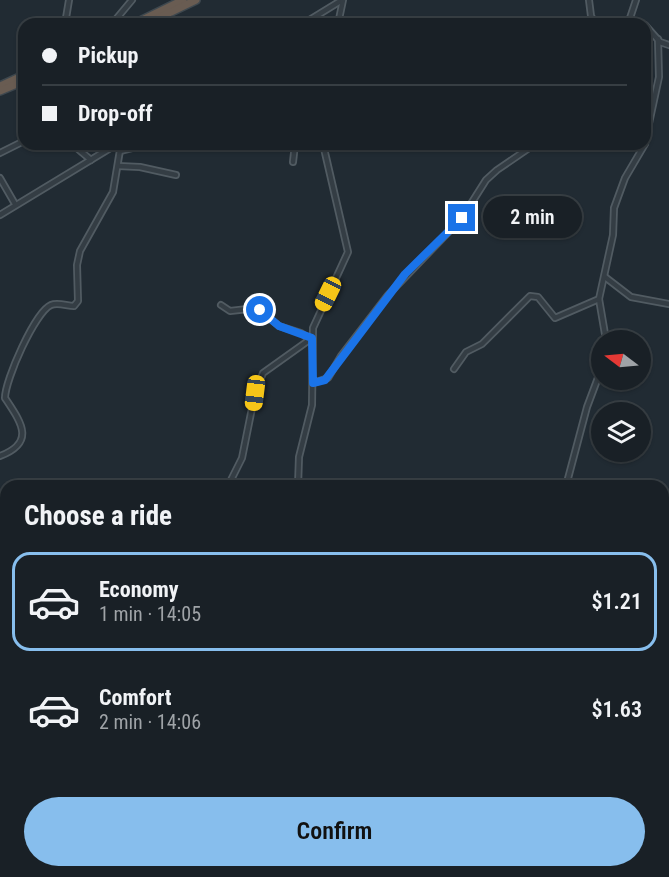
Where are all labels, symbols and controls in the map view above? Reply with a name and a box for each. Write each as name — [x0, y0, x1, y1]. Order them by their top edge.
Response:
text: Pickup — [78, 43, 138, 68]
text: Drop-off — [78, 101, 152, 126]
callout: 2 min — [483, 197, 582, 239]
route end — [448, 204, 475, 231]
text: 2 min — [510, 205, 555, 229]
car — [312, 274, 344, 314]
route start — [246, 296, 273, 323]
north arrow — [591, 330, 651, 390]
map controls — [591, 330, 651, 462]
car — [244, 374, 266, 412]
button: layers — [591, 402, 651, 462]
text: Choose a ride — [24, 500, 172, 532]
icon: car — [27, 575, 81, 629]
text: Economy — [99, 577, 179, 602]
text: $1.21 — [591, 589, 642, 614]
text: 1 min · 14:05 — [99, 602, 201, 626]
icon: car — [27, 683, 81, 737]
text: Comfort — [99, 685, 172, 710]
text: $1.63 — [591, 697, 642, 722]
text: 2 min · 14:06 — [99, 710, 201, 734]
button: Confirm — [24, 797, 645, 866]

